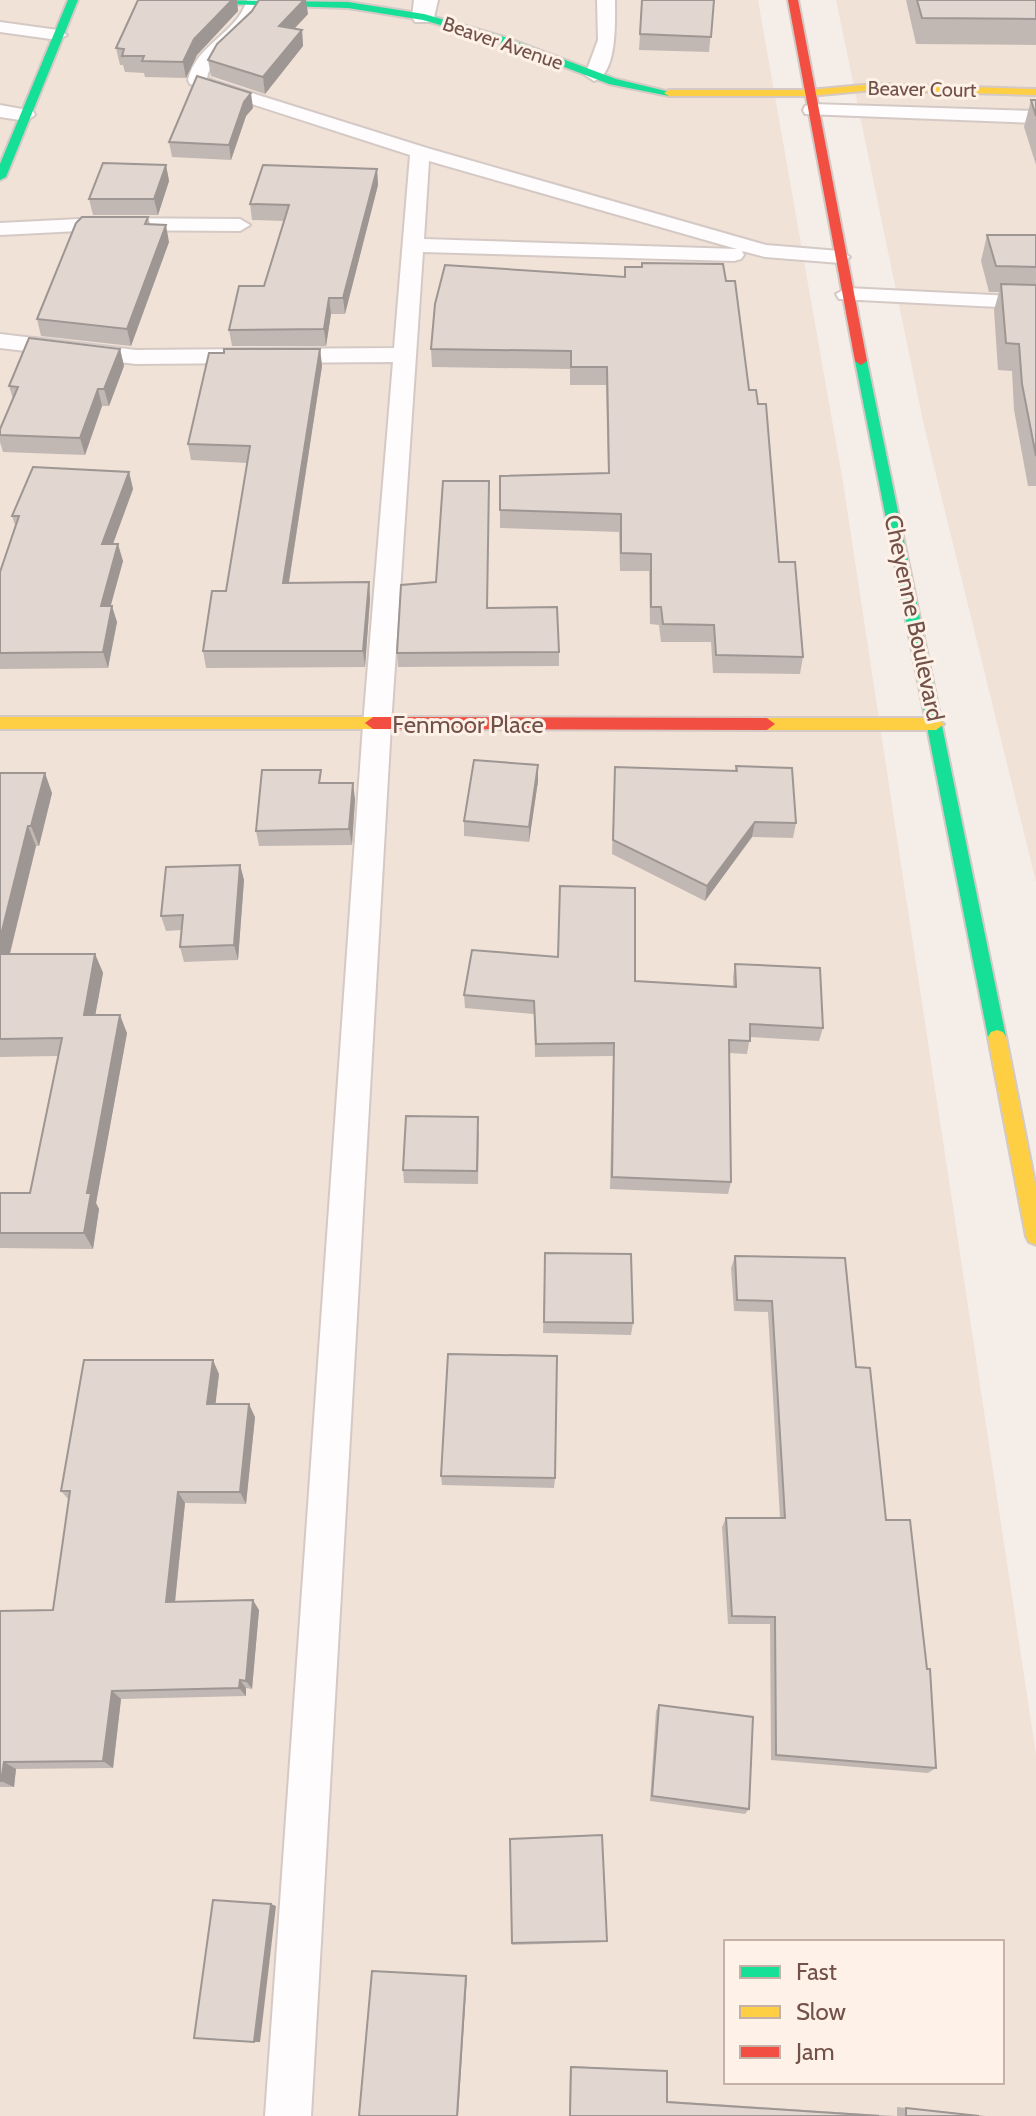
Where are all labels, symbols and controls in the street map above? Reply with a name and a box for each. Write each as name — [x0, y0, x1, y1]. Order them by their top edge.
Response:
street label: Beaver Avenue — [440, 11, 566, 75]
street label: Beaver Court — [867, 76, 977, 102]
street label: Cheyenne Boulevard — [878, 512, 951, 724]
street label: Fenmoor Place — [392, 710, 544, 739]
legend — [724, 1940, 1004, 2084]
text: Fast — [796, 1957, 837, 1986]
text: Slow — [796, 1997, 846, 2026]
text: Jam — [795, 2037, 834, 2066]

